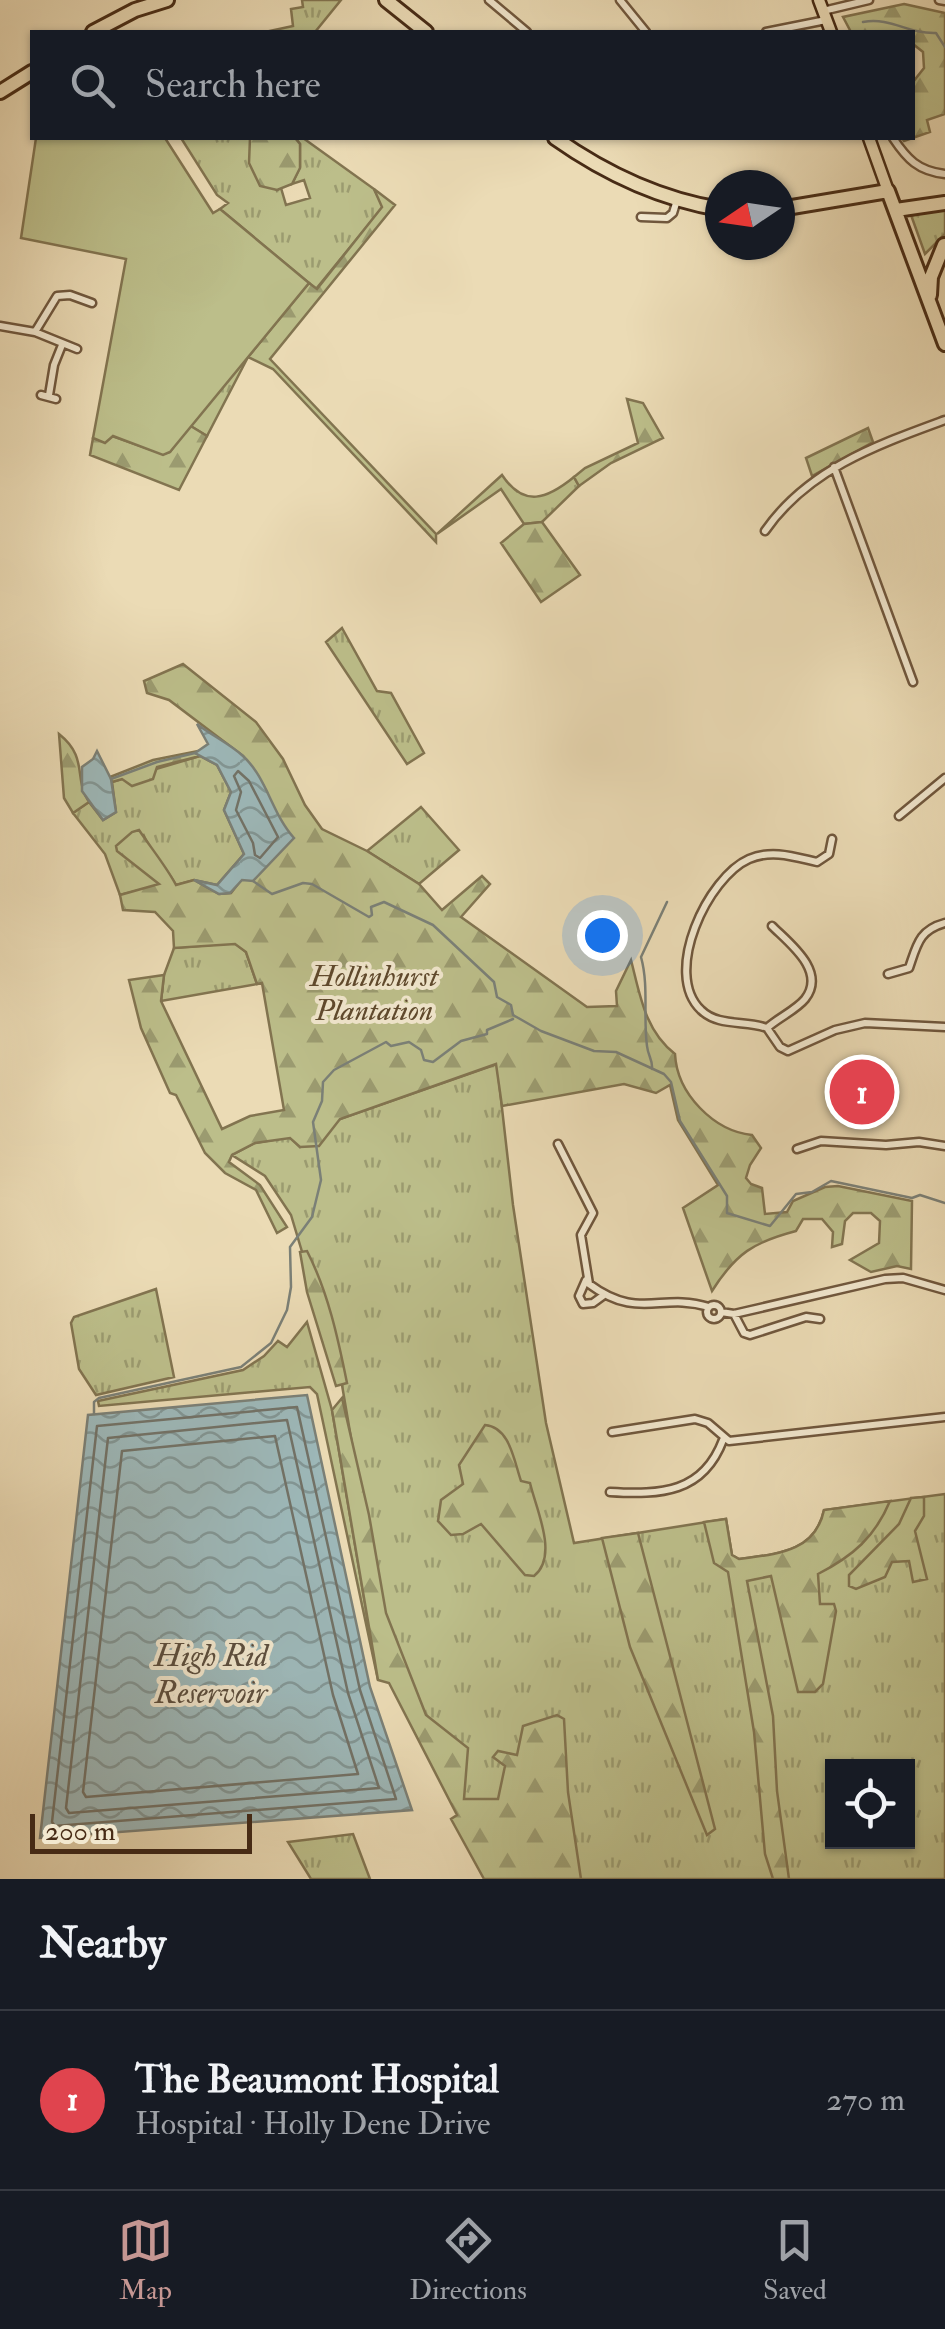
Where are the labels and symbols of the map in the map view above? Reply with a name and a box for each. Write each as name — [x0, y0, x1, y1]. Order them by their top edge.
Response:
north arrow — [705, 170, 795, 260]
your location — [577, 910, 628, 961]
park label: Hollinhurst Plantation — [308, 958, 439, 1029]
pin: 1 — [830, 1054, 894, 1130]
water label: High Rid Reservoir — [152, 1636, 270, 1713]
scale bar — [30, 1809, 252, 1854]

